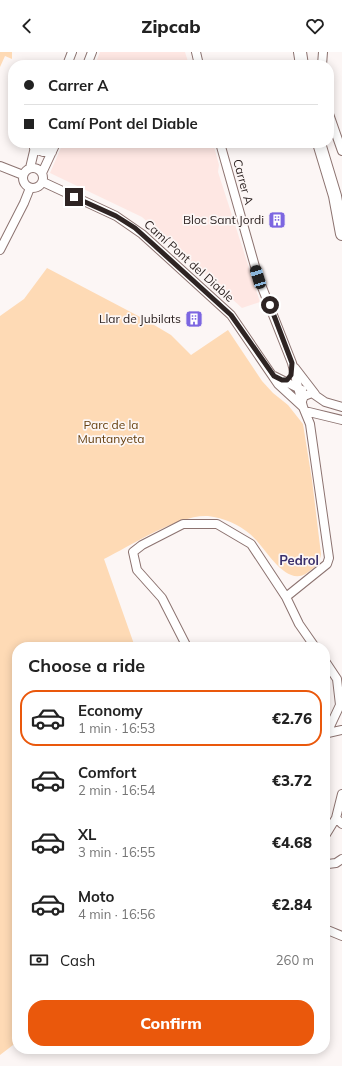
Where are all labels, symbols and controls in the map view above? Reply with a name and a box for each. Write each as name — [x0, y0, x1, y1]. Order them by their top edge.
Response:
icon: back — [16, 15, 38, 37]
text: Zipcab — [141, 15, 201, 38]
icon: heart — [304, 15, 326, 37]
text: Carrer A — [48, 76, 108, 95]
text: Camí Pont del Diable — [48, 114, 198, 133]
street label: Carrer A — [230, 157, 257, 207]
route end — [65, 188, 83, 206]
building icon: Bloc Sant Jordi — [267, 210, 287, 230]
place label: Bloc Sant Jordi — [183, 212, 264, 227]
street label: Camí Pont del Diable — [141, 216, 237, 305]
car — [249, 264, 267, 290]
route start — [261, 296, 279, 314]
building icon: Llar de Jubilats — [184, 309, 204, 329]
place label: Llar de Jubilats — [99, 311, 181, 326]
park label: Parc de la Muntanyeta — [78, 417, 144, 446]
district label: Pedrol — [279, 552, 319, 568]
text: Choose a ride — [28, 654, 145, 677]
icon: car — [30, 700, 66, 736]
text: Economy — [78, 701, 143, 720]
text: €2.76 — [272, 709, 312, 728]
text: 1 min · 16:53 — [78, 720, 155, 736]
icon: car — [30, 762, 66, 798]
text: Comfort — [78, 763, 136, 782]
text: €3.72 — [272, 771, 312, 790]
text: 2 min · 16:54 — [78, 782, 155, 798]
icon: car — [30, 824, 66, 860]
text: XL — [78, 825, 96, 844]
text: €4.68 — [272, 833, 312, 852]
text: 3 min · 16:55 — [78, 844, 155, 860]
icon: car — [30, 886, 66, 922]
text: Moto — [78, 887, 114, 906]
text: €2.84 — [272, 895, 312, 914]
text: 4 min · 16:56 — [78, 906, 155, 922]
icon: cash — [28, 949, 50, 971]
text: Cash — [60, 951, 95, 970]
text: 260 m — [276, 952, 314, 968]
button: Confirm — [28, 1000, 314, 1046]

